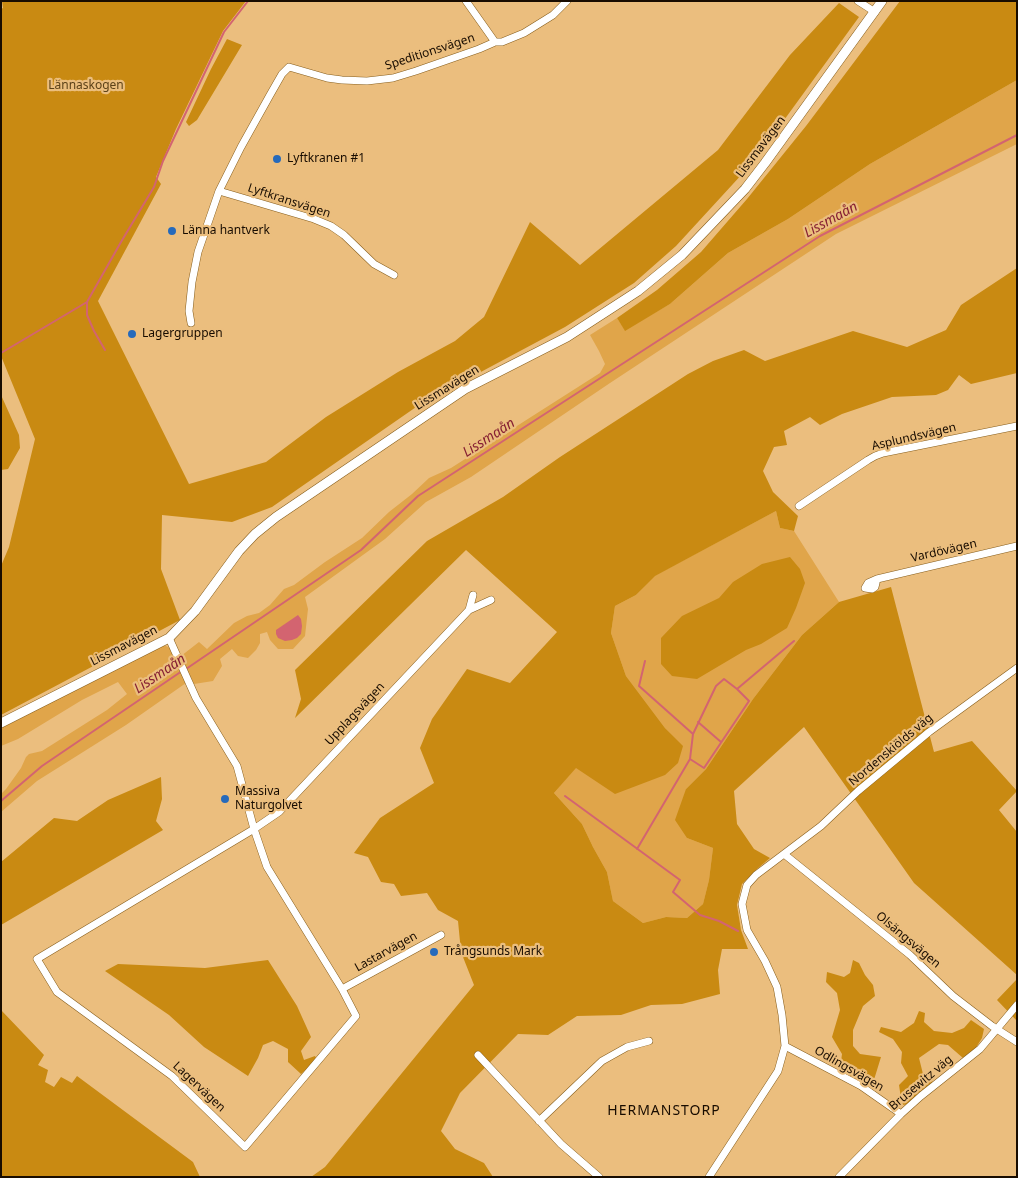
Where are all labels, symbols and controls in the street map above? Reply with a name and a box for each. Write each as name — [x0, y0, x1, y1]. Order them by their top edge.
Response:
street label: Speditionsvägen — [383, 31, 477, 73]
park label: Lännaskogen — [48, 79, 124, 93]
street label: Lissmavägen — [733, 113, 789, 181]
place label: Lyftkranen #1 — [287, 152, 365, 166]
marker: Lyftkranen #1 — [271, 153, 283, 165]
street label: Lyftkransvägen — [246, 181, 332, 221]
water label: Lissmaån — [801, 198, 861, 242]
place label: Länna hantverk — [182, 224, 270, 238]
marker: Länna hantverk — [166, 225, 178, 237]
place label: Lagergruppen — [142, 327, 223, 341]
marker: Lagergruppen — [126, 328, 138, 340]
street label: Lissmavägen — [412, 362, 482, 414]
water label: Lissmaån — [460, 415, 518, 461]
street label: Asplundsvägen — [870, 420, 958, 454]
street label: Vardövägen — [910, 536, 978, 566]
street label: Lissmavägen — [88, 623, 160, 669]
water label: Lissmaån — [131, 651, 189, 697]
street label: Upplagsvägen — [322, 680, 388, 748]
street label: Nordenskiölds väg — [846, 711, 936, 789]
place label: Massiva Naturgolvet — [235, 785, 302, 813]
marker: Massiva Naturgolvet — [219, 793, 231, 805]
street label: Olsängsvägen — [873, 909, 943, 971]
street label: Lastarvägen — [352, 929, 420, 975]
place label: Trångsunds Mark — [444, 945, 542, 959]
marker: Trångsunds Mark — [428, 946, 440, 958]
street label: Odlingsvägen — [812, 1043, 886, 1095]
street label: Brusewitz väg — [886, 1052, 956, 1114]
street label: Lagervägen — [170, 1059, 228, 1115]
district label: HERMANSTORP — [606, 1103, 722, 1119]

